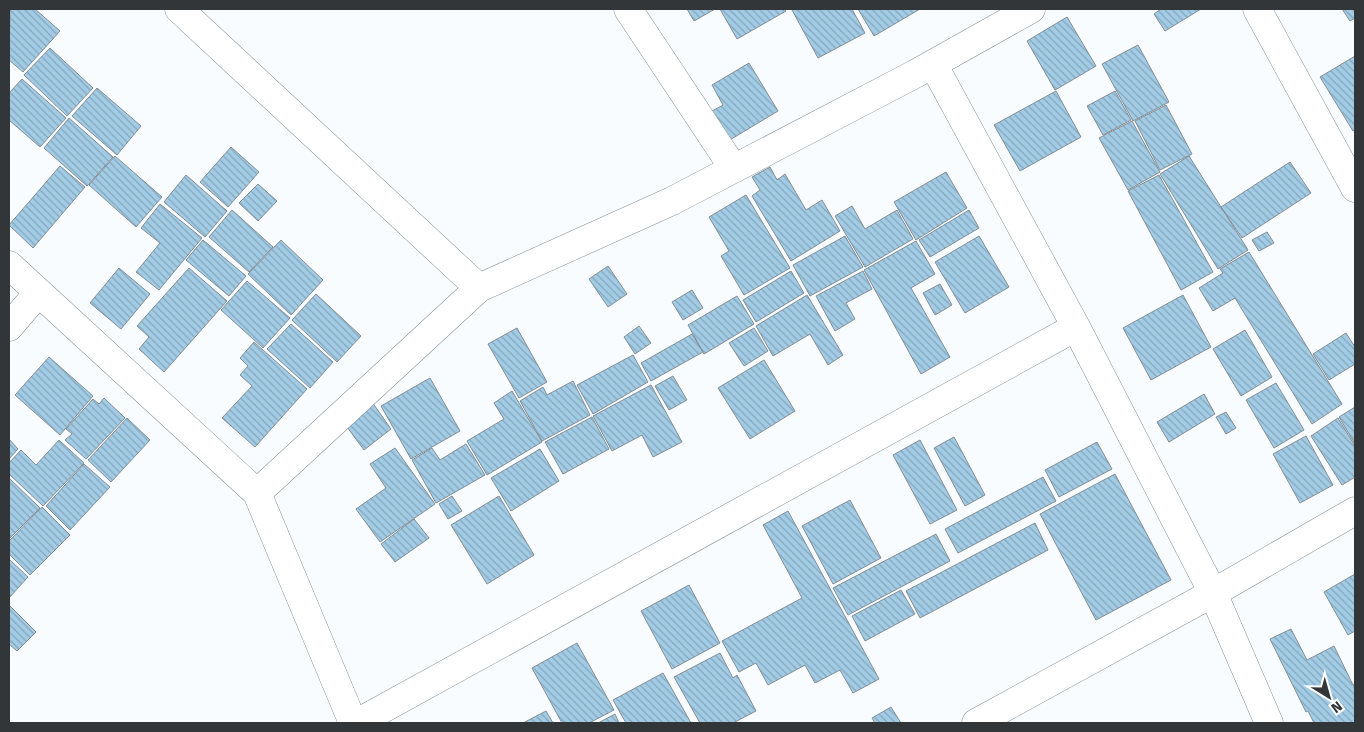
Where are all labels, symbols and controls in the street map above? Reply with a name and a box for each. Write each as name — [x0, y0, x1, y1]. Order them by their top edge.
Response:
north arrow — [1304, 672, 1354, 722]
text: N — [1328, 697, 1345, 717]

